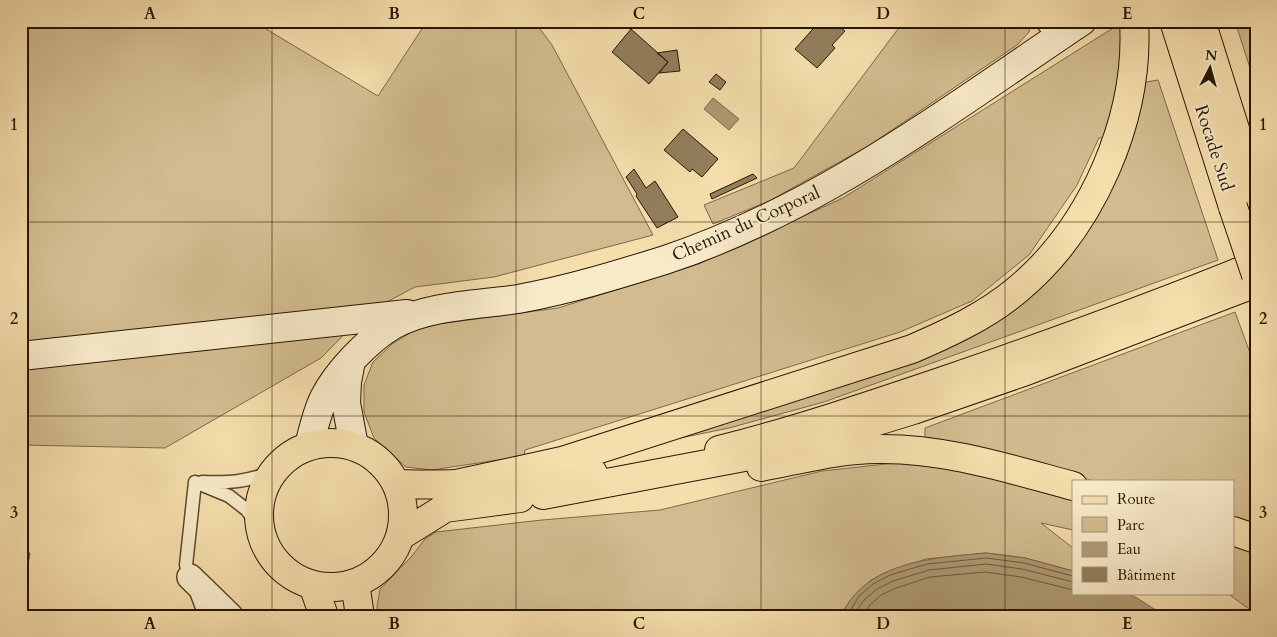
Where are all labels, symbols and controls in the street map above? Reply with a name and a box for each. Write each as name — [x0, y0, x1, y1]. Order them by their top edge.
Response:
text: A — [144, 3, 156, 25]
text: B — [388, 3, 400, 25]
text: C — [633, 3, 645, 25]
text: D — [876, 3, 890, 25]
text: E — [1122, 3, 1132, 25]
north arrow — [1184, 42, 1234, 92]
text: N — [1204, 45, 1218, 66]
street label: Rocade Sud — [1188, 102, 1240, 195]
text: 1 — [10, 114, 18, 136]
text: 1 — [1259, 114, 1267, 136]
street label: Chemin du Corporal — [668, 180, 824, 268]
text: 2 — [10, 308, 18, 330]
text: 2 — [1259, 308, 1267, 330]
legend — [1072, 480, 1234, 594]
text: Route — [1117, 489, 1155, 509]
text: 3 — [10, 502, 18, 524]
text: 3 — [1259, 502, 1267, 524]
text: Parc — [1117, 515, 1145, 535]
text: Eau — [1117, 539, 1141, 559]
text: Bâtiment — [1117, 565, 1176, 585]
text: A — [144, 613, 156, 635]
text: B — [388, 613, 400, 635]
text: C — [633, 613, 645, 635]
text: D — [876, 613, 890, 635]
text: E — [1122, 613, 1132, 635]

